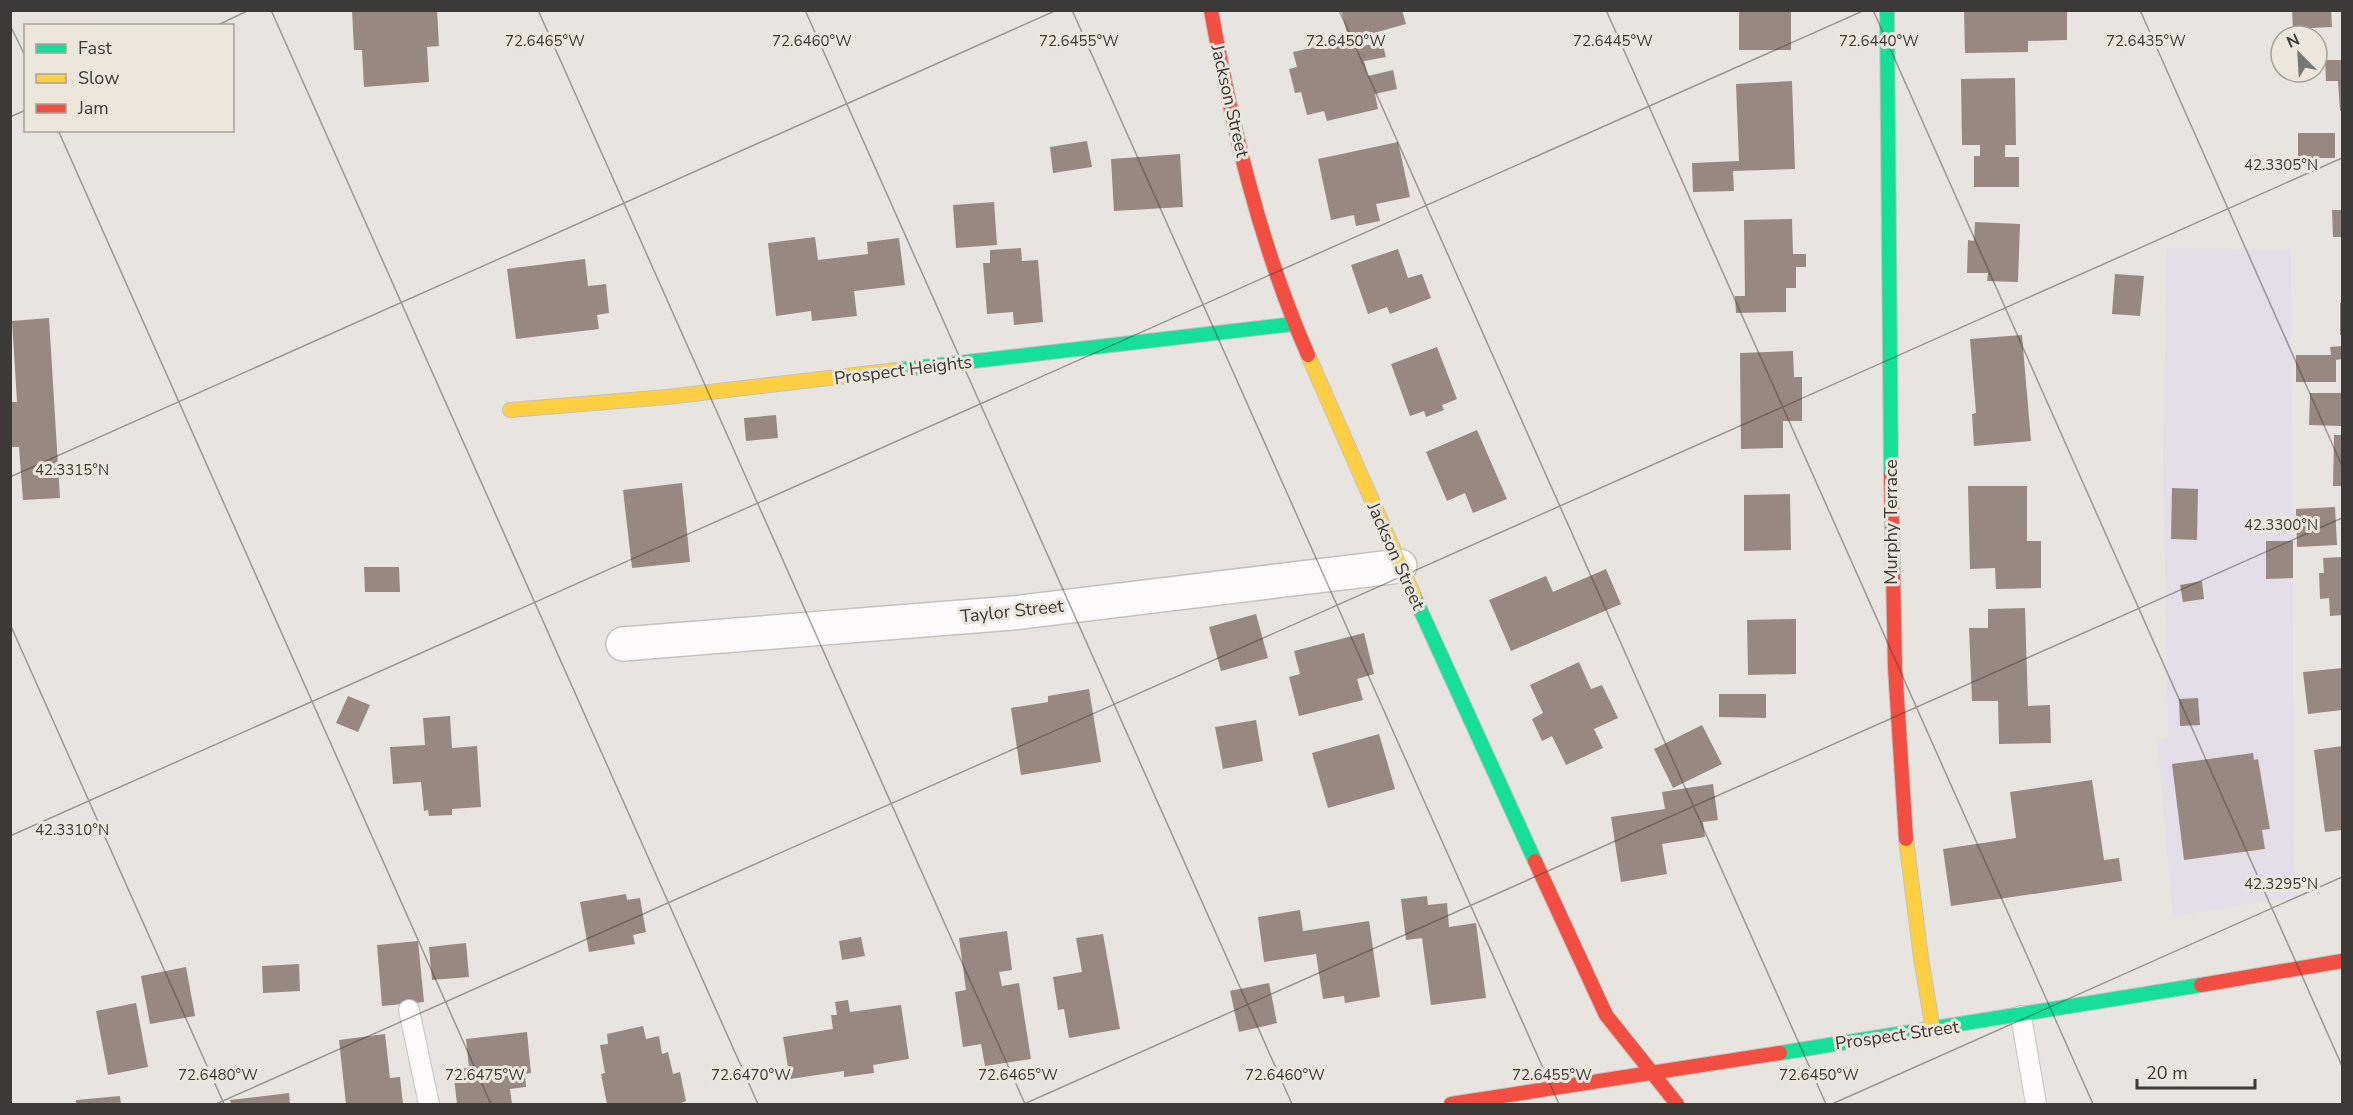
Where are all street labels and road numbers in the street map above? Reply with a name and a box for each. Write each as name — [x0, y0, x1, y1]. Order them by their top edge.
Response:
street label: Jackson Street — [1205, 41, 1255, 160]
street label: Prospect Heights — [833, 350, 973, 390]
street label: Murphy Terrace — [1879, 459, 1903, 585]
street label: Jackson Street — [1361, 498, 1431, 614]
street label: Taylor Street — [959, 594, 1065, 628]
street label: Prospect Street — [1834, 1014, 1961, 1056]

